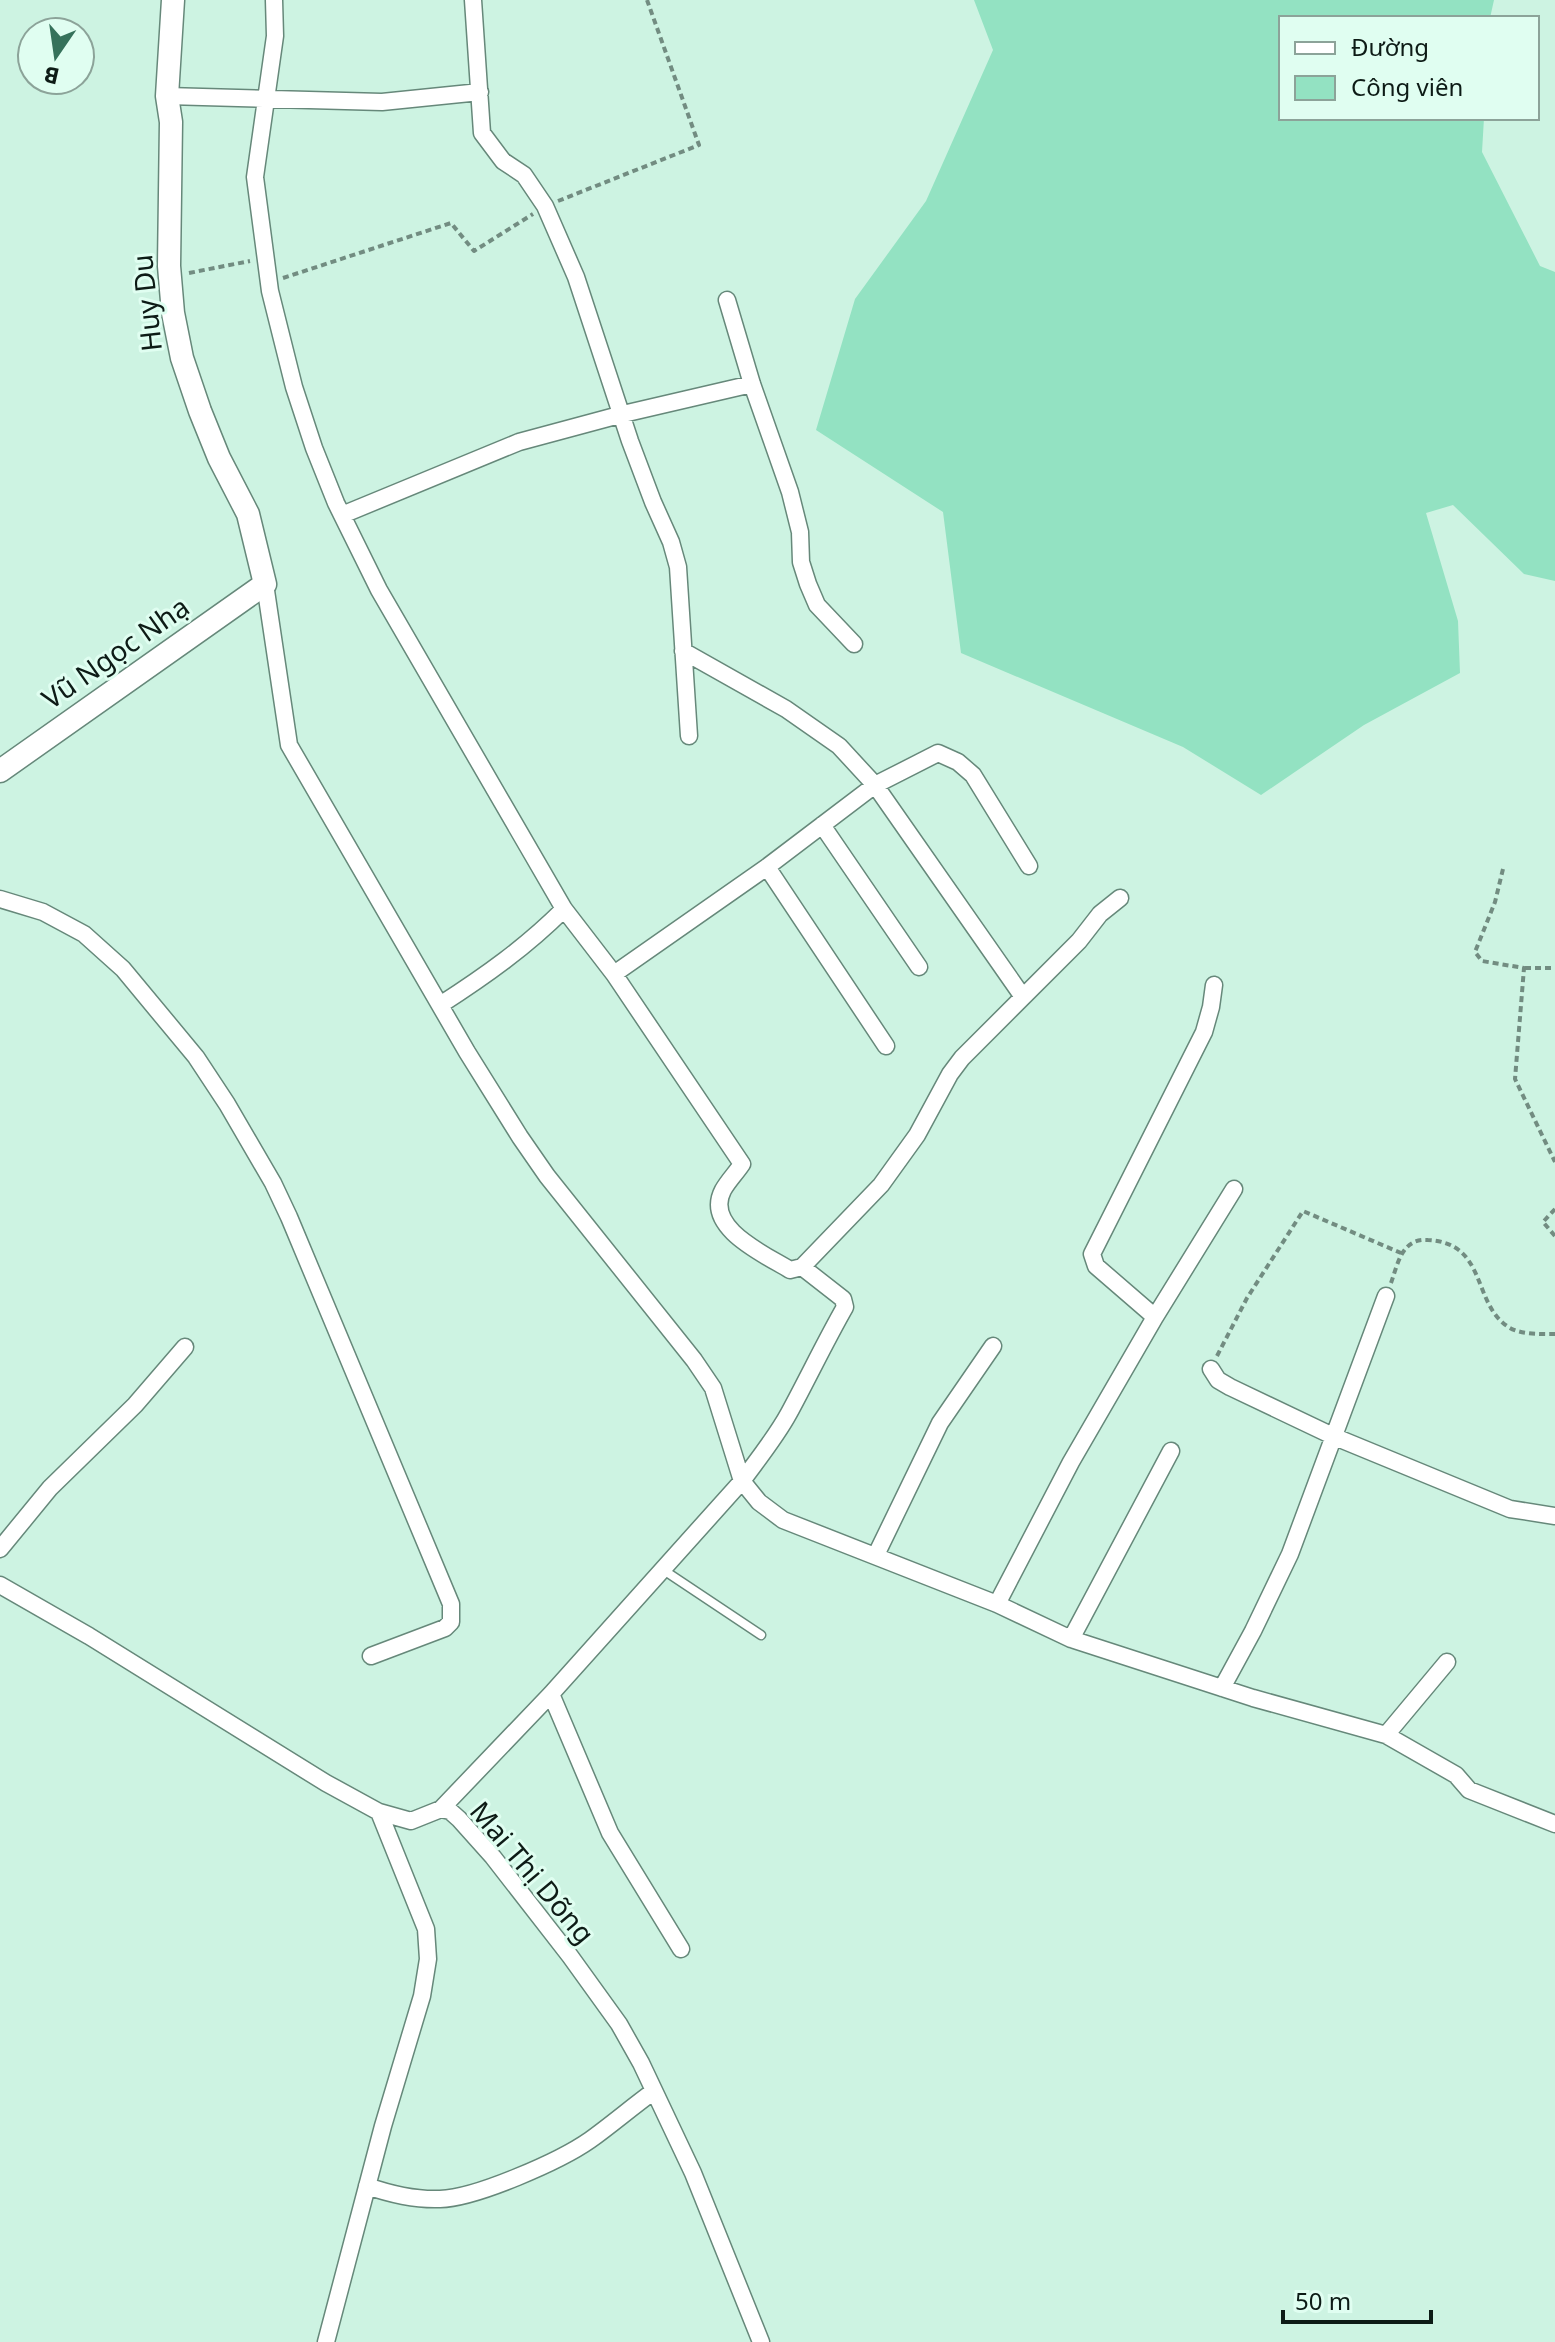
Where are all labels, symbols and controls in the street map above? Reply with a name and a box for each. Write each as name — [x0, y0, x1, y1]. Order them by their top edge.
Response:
north arrow — [16, 16, 96, 96]
legend — [1279, 16, 1539, 120]
text: Đường — [1351, 30, 1429, 63]
text: B — [41, 60, 62, 93]
text: Công viên — [1351, 70, 1463, 103]
street label: Huy Du — [122, 253, 170, 353]
street label: Vũ Ngọc Nhạ — [34, 587, 196, 717]
street label: Mai Thị Dõng — [462, 1793, 604, 1951]
scale bar — [1283, 2274, 1431, 2324]
text: 50 m — [1295, 2284, 1351, 2317]

